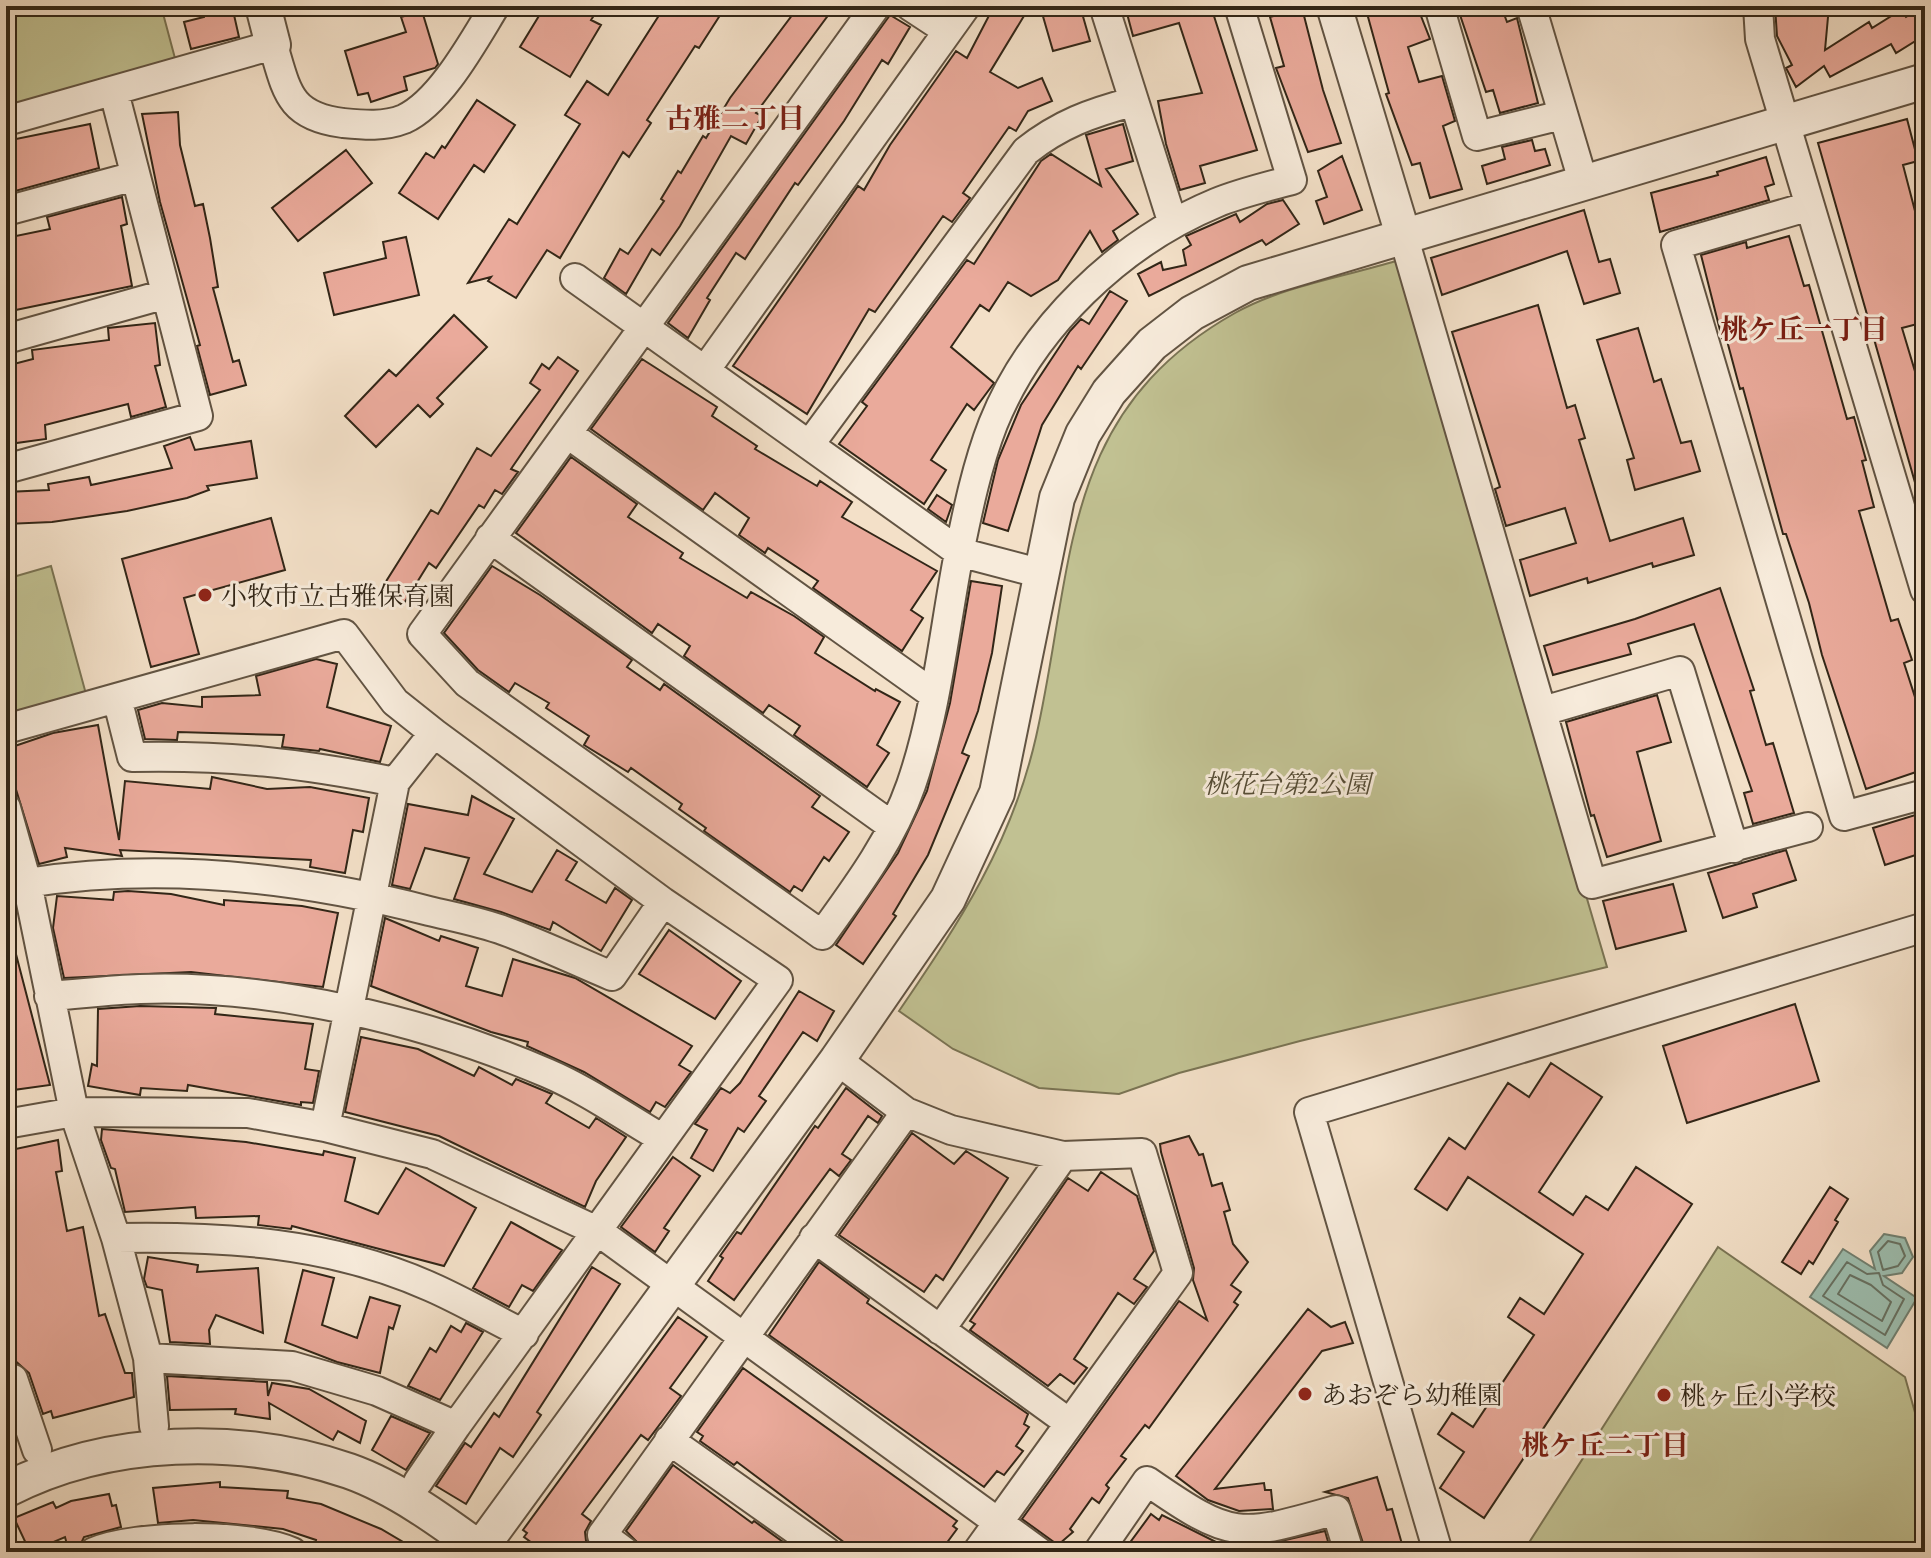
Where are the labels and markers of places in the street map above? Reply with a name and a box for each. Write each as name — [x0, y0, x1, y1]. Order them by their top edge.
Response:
place label: 小牧市立古雅保育園 — [221, 576, 455, 615]
marker: 小牧市立古雅保育園 — [196, 586, 214, 604]
place label: あおぞら幼稚園 — [1321, 1375, 1503, 1414]
place label: 桃ヶ丘小学校 — [1680, 1376, 1836, 1415]
marker: あおぞら幼稚園 — [1296, 1385, 1314, 1403]
marker: 桃ヶ丘小学校 — [1655, 1386, 1673, 1404]

